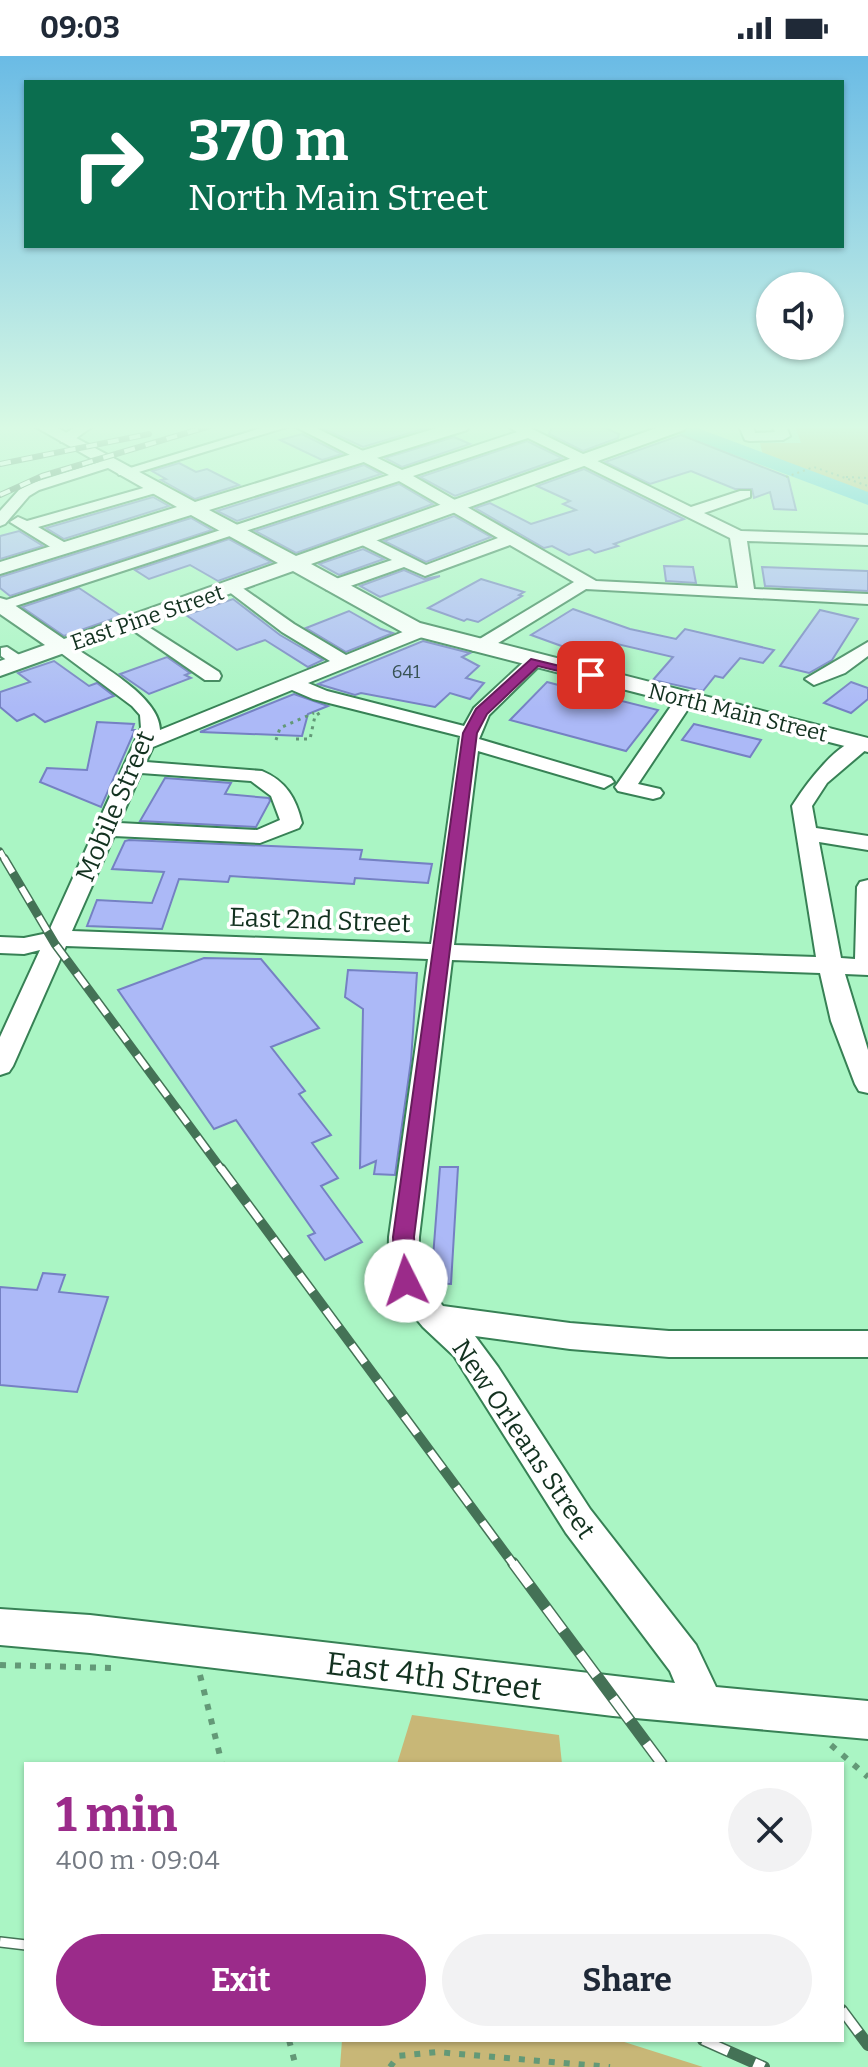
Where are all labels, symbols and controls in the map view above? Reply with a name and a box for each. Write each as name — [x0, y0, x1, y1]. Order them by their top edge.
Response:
text: 09:03 — [40, 10, 120, 46]
text: 370 m — [188, 108, 349, 175]
icon: right — [56, 112, 160, 216]
text: North Main Street — [188, 176, 488, 220]
map controls — [756, 272, 844, 360]
button: sound — [756, 272, 844, 360]
street label: East Pine Street — [67, 579, 227, 656]
pin — [557, 641, 625, 709]
icon: arrive — [569, 653, 613, 697]
house number: 641 — [392, 661, 421, 683]
street label: North Main Street — [646, 677, 830, 748]
street label: Mobile Street — [70, 726, 161, 886]
street label: East 2nd Street — [229, 902, 412, 939]
position arrow — [364, 1239, 448, 1323]
street label: New Orleans Street — [446, 1334, 602, 1545]
street label: East 4th Street — [324, 1644, 544, 1708]
text: 1 min — [56, 1786, 177, 1844]
button: close — [728, 1788, 812, 1872]
text: 400 m · 09:04 — [56, 1845, 220, 1876]
button: Exit — [56, 1934, 426, 2026]
button: Share — [442, 1934, 812, 2026]

